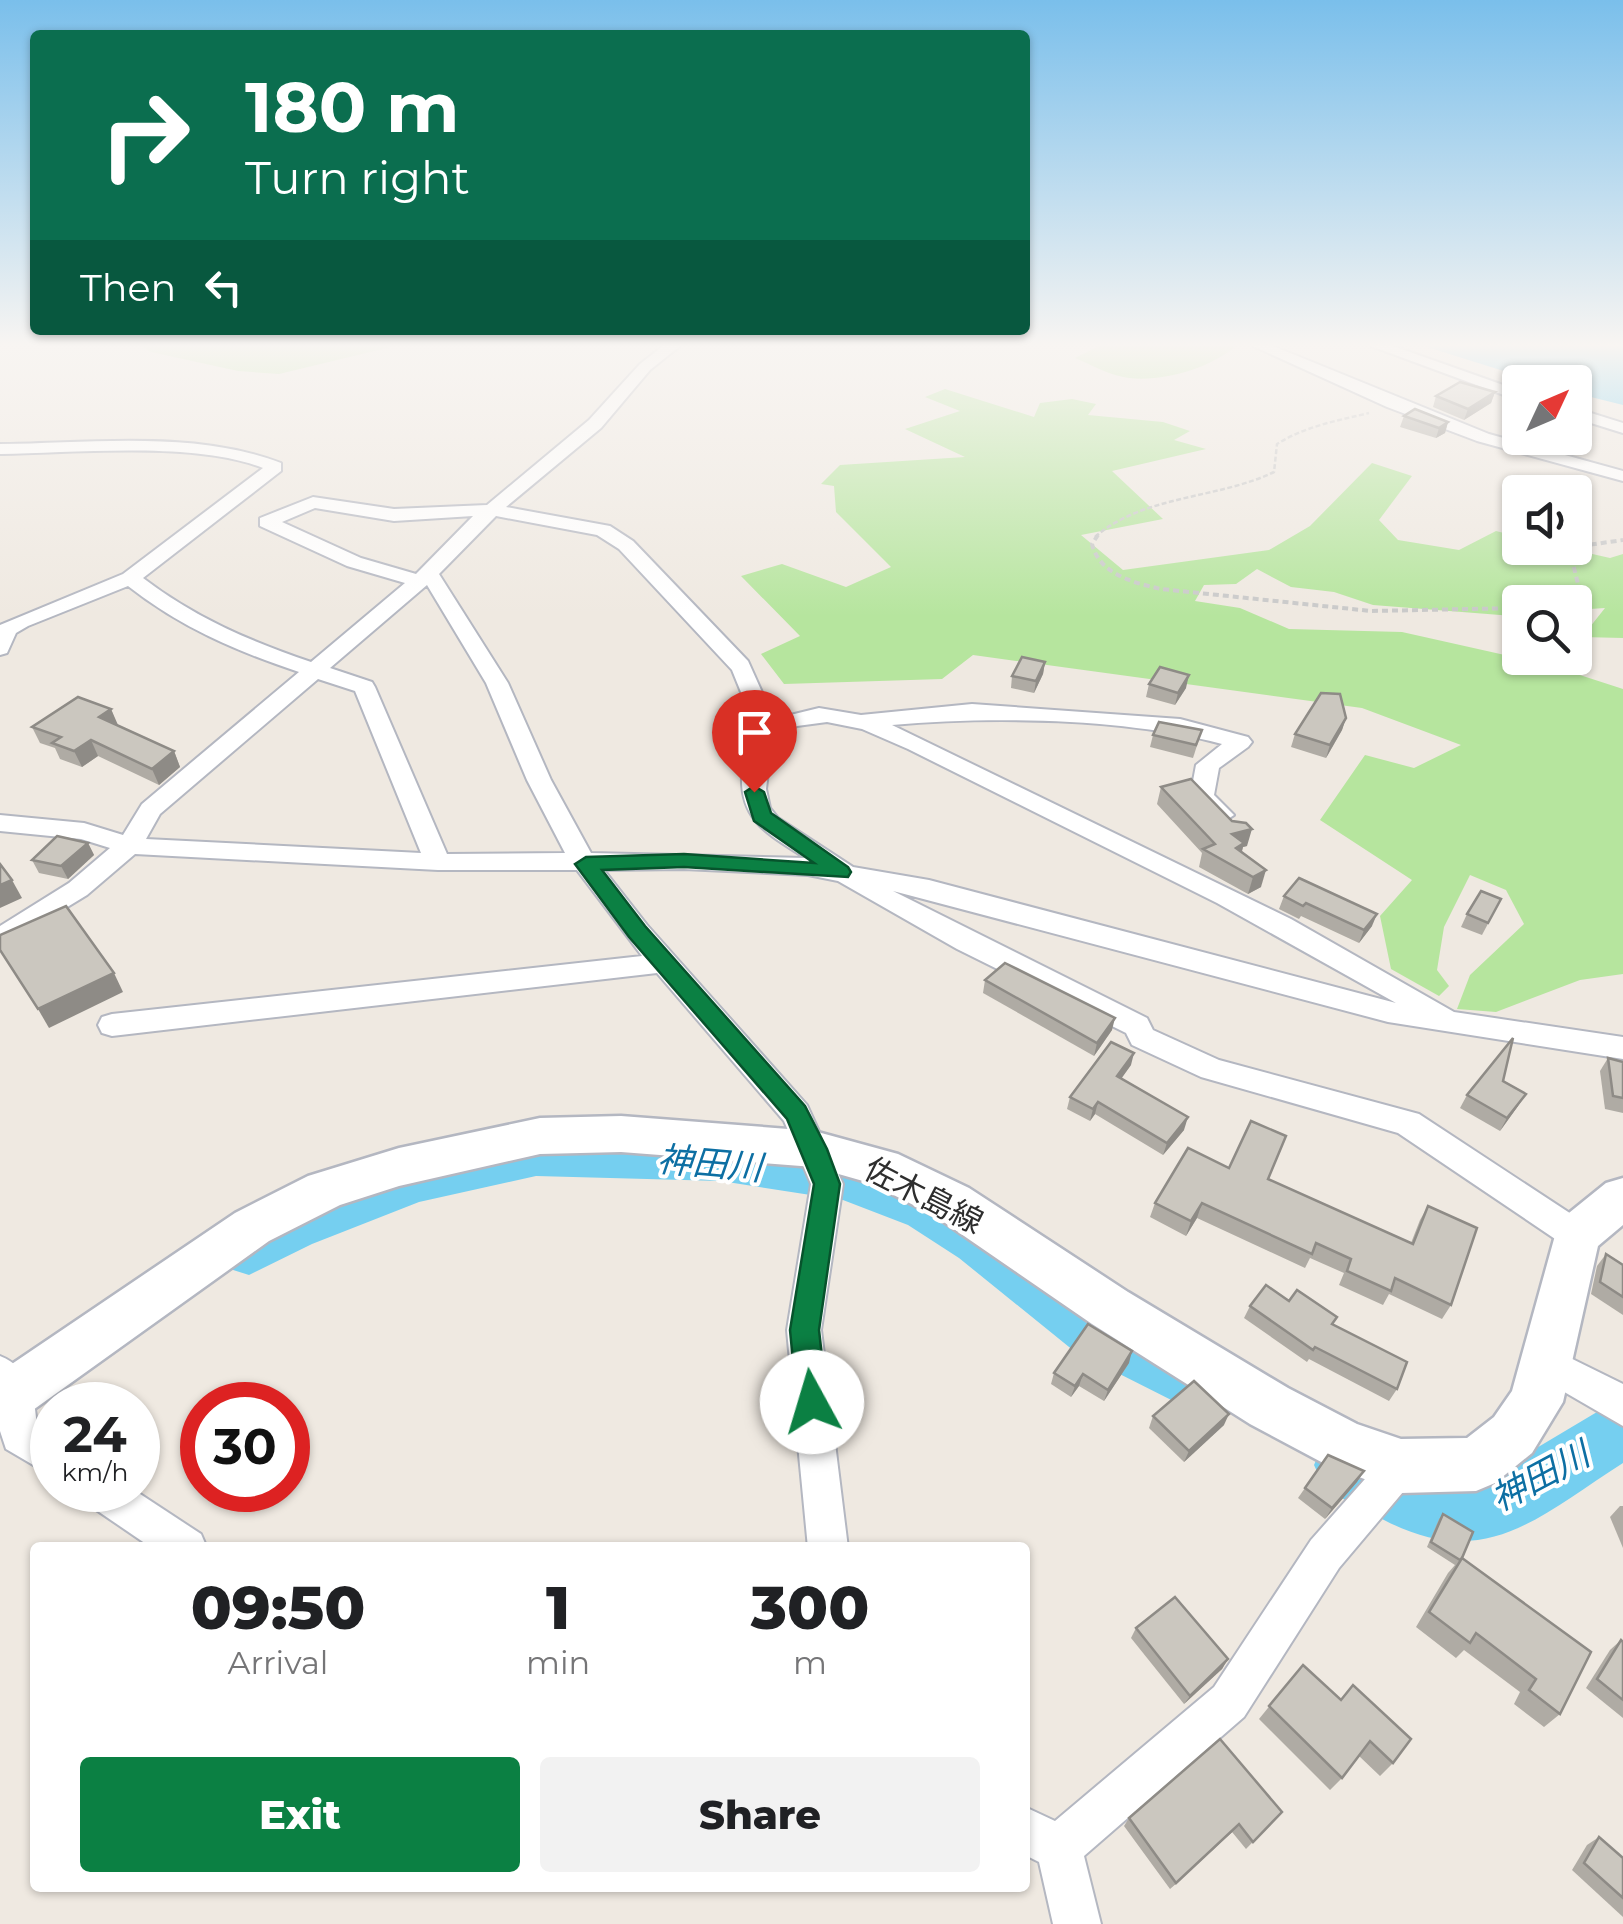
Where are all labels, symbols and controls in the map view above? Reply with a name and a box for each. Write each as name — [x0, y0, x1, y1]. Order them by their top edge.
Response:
text: 180 m — [245, 64, 459, 150]
icon: right — [80, 70, 210, 200]
text: Turn right — [245, 150, 470, 205]
icon: left — [196, 260, 251, 315]
text: Then — [80, 264, 176, 311]
north arrow — [1502, 365, 1592, 455]
map controls — [1502, 365, 1592, 675]
button: sound — [1502, 475, 1592, 565]
button: search — [1502, 585, 1592, 675]
pin — [712, 690, 797, 793]
icon: arrive — [727, 705, 782, 760]
water label: 神田川 — [656, 1137, 768, 1189]
street label: 佐木島線 — [858, 1149, 990, 1241]
position arrow — [760, 1350, 864, 1454]
speed limit sign: 30 — [180, 1382, 310, 1512]
text: 24 — [63, 1404, 127, 1465]
water label: 神田川 — [1484, 1430, 1600, 1520]
text: km/h — [62, 1457, 128, 1487]
text: 09:50 — [191, 1571, 365, 1644]
text: 1 — [546, 1571, 570, 1644]
text: 300 — [751, 1571, 869, 1644]
text: Arrival — [228, 1643, 328, 1682]
text: min — [526, 1643, 590, 1682]
text: m — [793, 1643, 827, 1682]
button: Exit — [80, 1757, 520, 1872]
button: Share — [540, 1757, 980, 1872]

